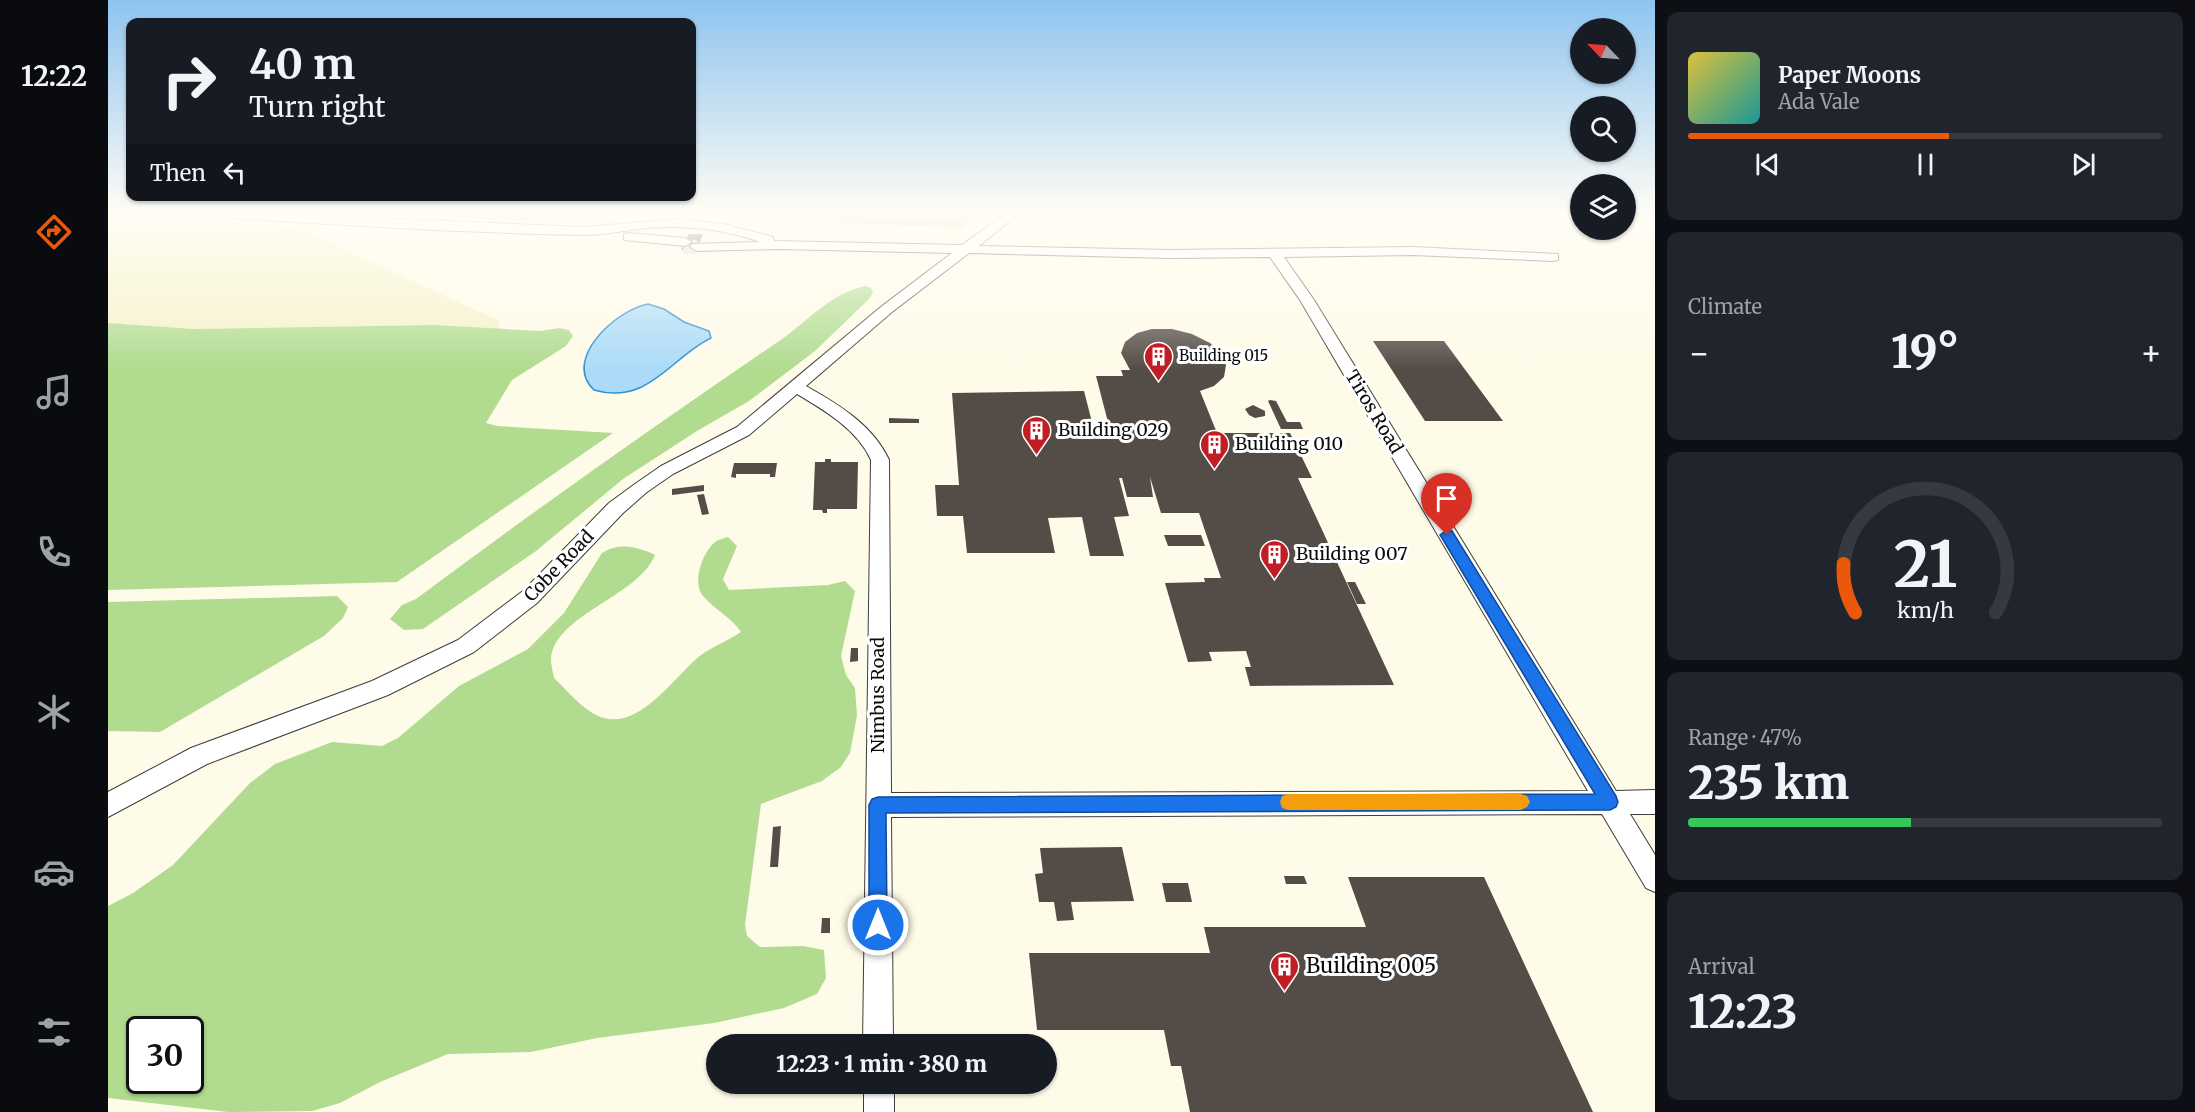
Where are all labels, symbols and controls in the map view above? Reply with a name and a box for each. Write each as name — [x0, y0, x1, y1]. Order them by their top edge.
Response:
north arrow — [1570, 18, 1636, 84]
map controls — [1570, 18, 1636, 240]
text: 40 m — [249, 38, 355, 90]
icon: right — [150, 42, 228, 120]
text: 12:22 — [21, 59, 87, 93]
text: Paper Moons — [1778, 61, 1921, 89]
text: Ada Vale — [1778, 89, 1859, 114]
text: Turn right — [249, 90, 386, 124]
button: search — [1570, 96, 1636, 162]
icon: previous — [1751, 148, 1784, 181]
icon: pause — [1909, 148, 1942, 181]
icon: next — [2067, 148, 2100, 181]
icon: left — [218, 156, 251, 189]
text: Then — [150, 159, 206, 187]
button: layers — [1570, 174, 1636, 240]
icon: directions — [33, 211, 75, 253]
text: Climate — [1688, 294, 1762, 319]
text: 19° — [1891, 324, 1959, 380]
text: − — [1688, 333, 1710, 374]
text: + — [2140, 333, 2162, 374]
building icon: Building 015 — [1142, 340, 1174, 382]
place label: Building 015 — [1179, 346, 1268, 365]
street label: Tiros Road — [1341, 366, 1408, 458]
icon: music — [33, 371, 75, 413]
building icon: Building 029 — [1021, 414, 1053, 456]
place label: Building 029 — [1058, 418, 1168, 441]
building icon: Building 010 — [1198, 428, 1230, 470]
place label: Building 010 — [1235, 432, 1343, 455]
pin — [1421, 473, 1472, 535]
icon: arrive — [1430, 482, 1463, 515]
street label: Cobe Road — [519, 525, 599, 606]
text: 21 — [1893, 526, 1957, 604]
icon: phone — [33, 531, 75, 573]
building icon: Building 007 — [1259, 538, 1291, 580]
place label: Building 007 — [1296, 542, 1407, 565]
text: km/h — [1897, 597, 1953, 624]
street label: Nimbus Road — [866, 637, 889, 753]
icon: climate — [33, 691, 75, 733]
text: Range · 47% — [1688, 725, 1802, 750]
text: 235 km — [1688, 755, 1849, 811]
icon: car — [33, 851, 75, 893]
position arrow — [846, 893, 910, 957]
building icon: Building 005 — [1269, 950, 1301, 992]
place label: Building 005 — [1306, 952, 1436, 979]
text: Arrival — [1688, 954, 1755, 979]
text: 12:23 — [1688, 984, 1798, 1040]
icon: filters — [33, 1011, 75, 1053]
speed limit sign: 30 — [126, 1016, 204, 1094]
text: 12:23 · 1 min · 380 m — [776, 1050, 987, 1078]

